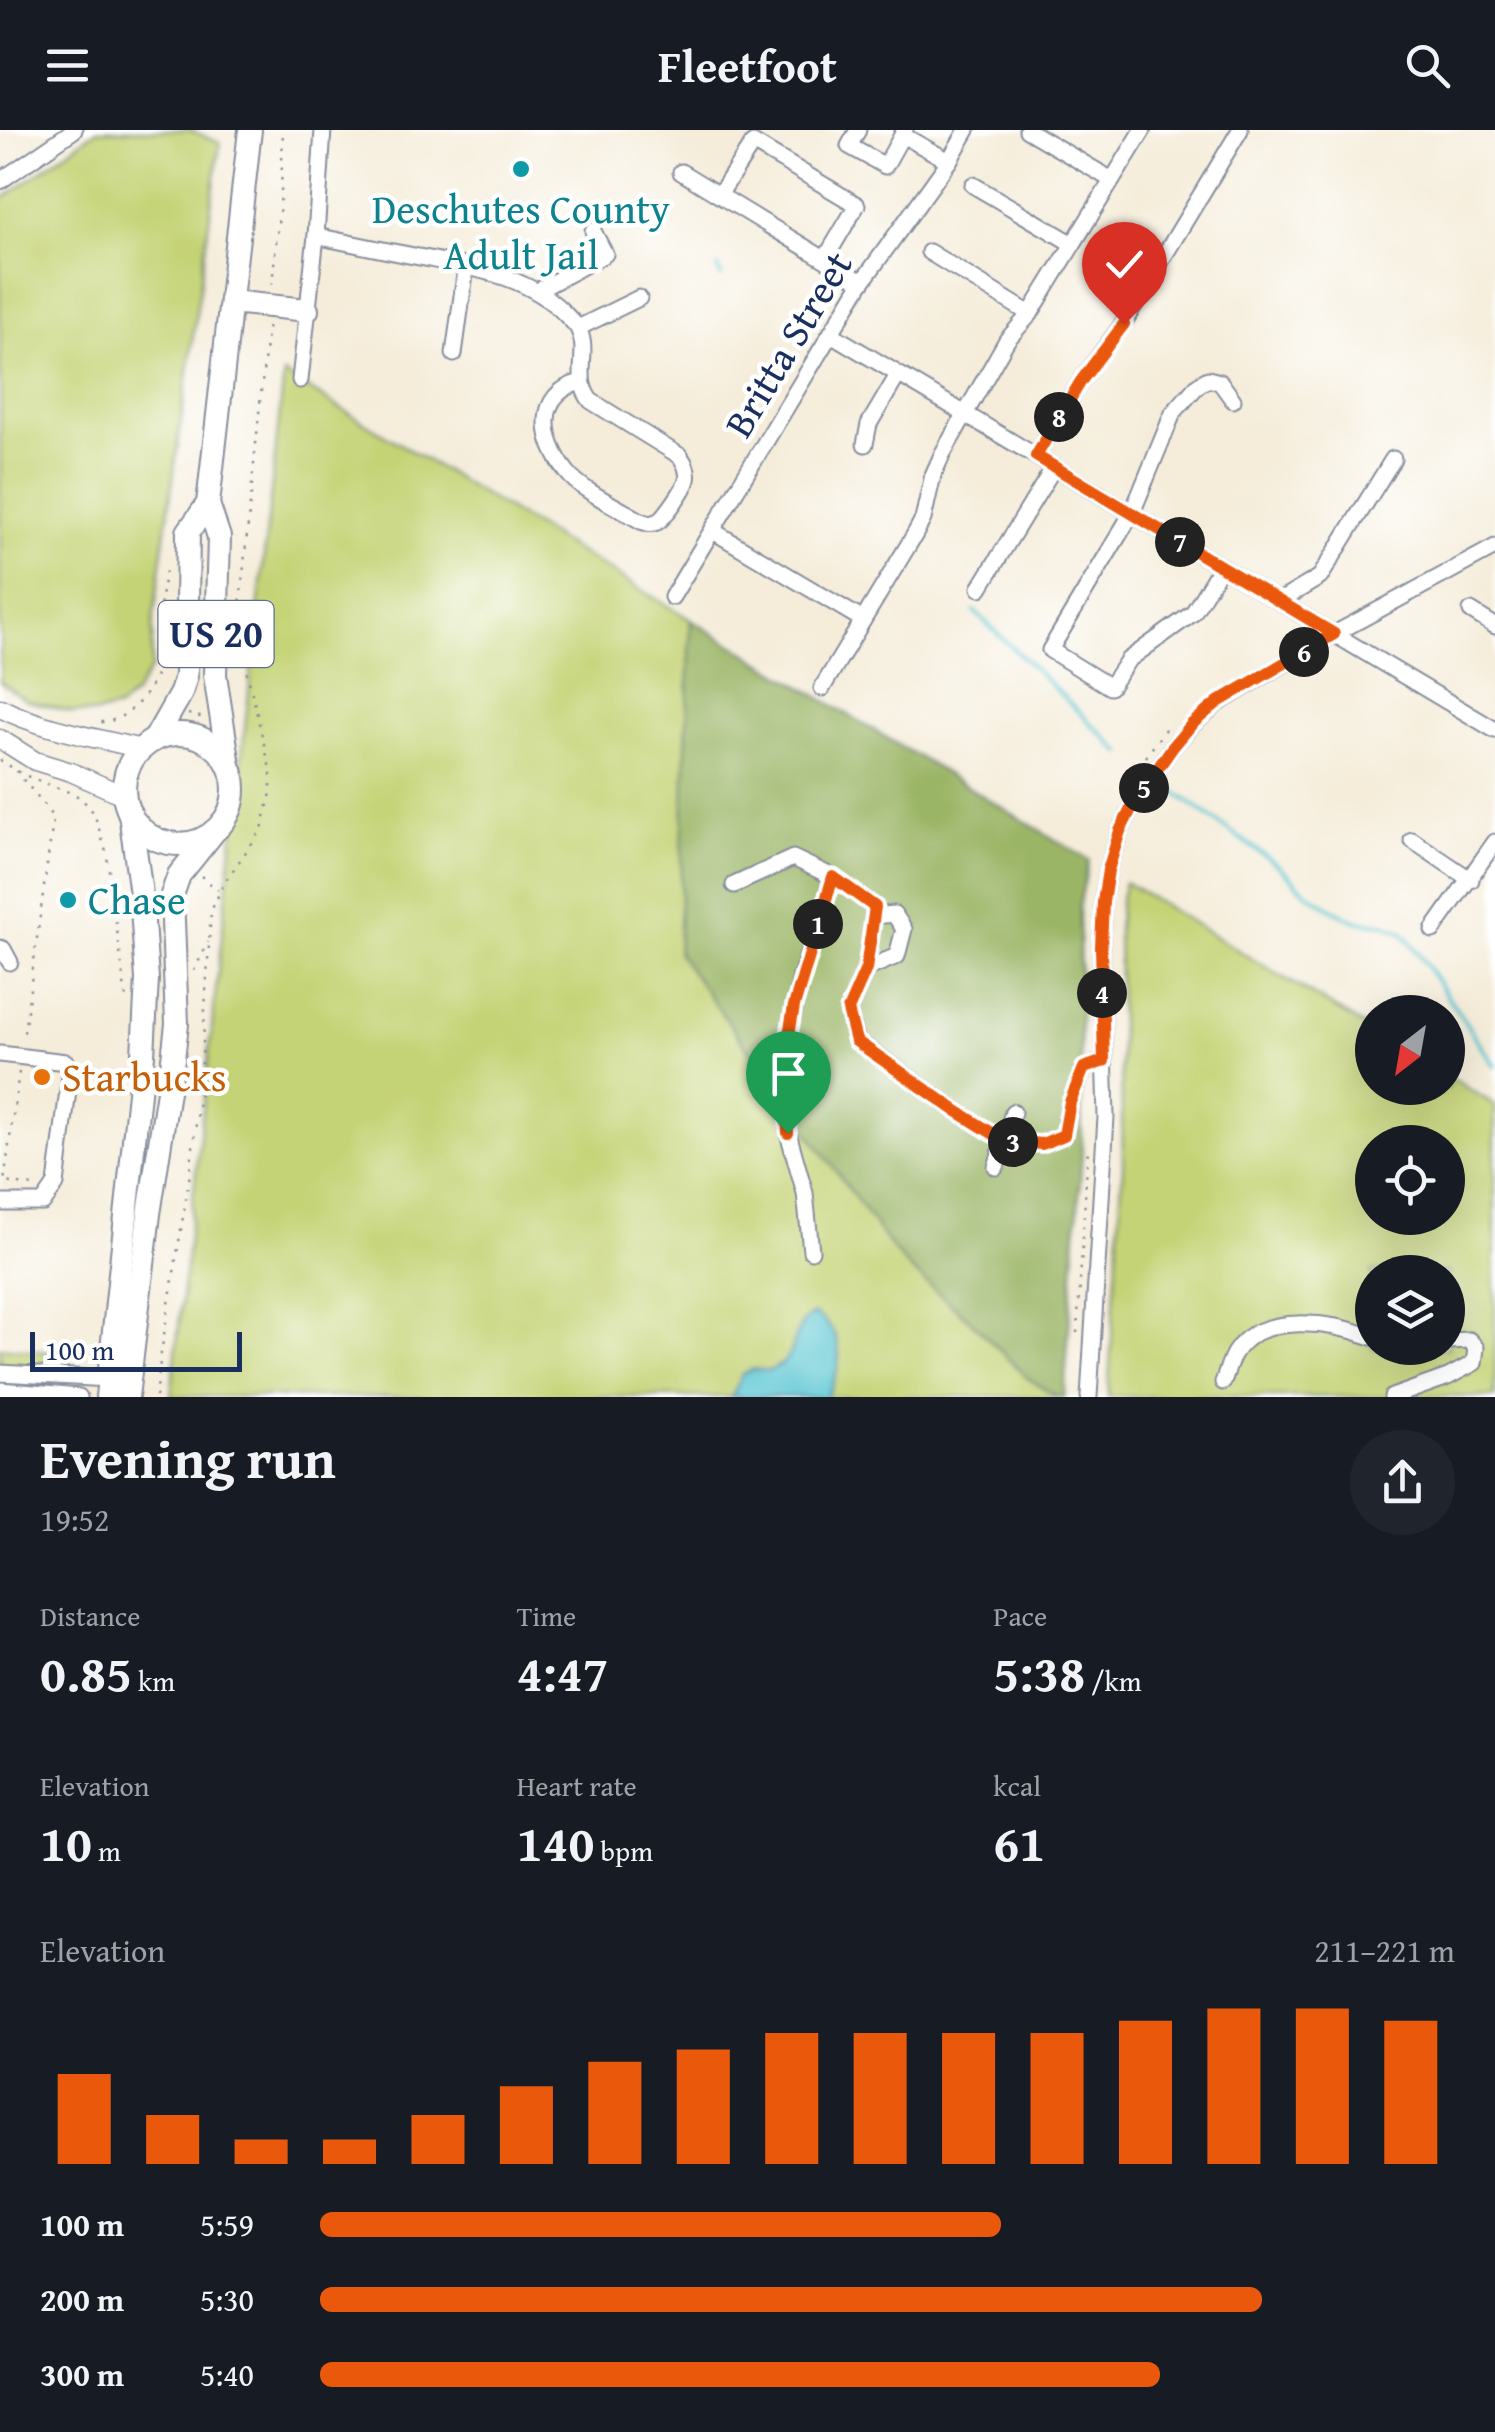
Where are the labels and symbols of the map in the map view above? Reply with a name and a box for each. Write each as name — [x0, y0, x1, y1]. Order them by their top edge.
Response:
marker: Deschutes County Adult Jail — [510, 158, 532, 180]
place label: Deschutes County Adult Jail — [372, 179, 670, 284]
pin — [1082, 222, 1167, 325]
street label: Britta Street — [709, 240, 866, 448]
pin: 8 — [1034, 392, 1084, 442]
pin: 7 — [1155, 517, 1205, 567]
road number: US 20 — [158, 601, 274, 667]
pin: 6 — [1279, 627, 1329, 677]
pin: 5 — [1119, 763, 1169, 813]
place label: Chase — [88, 870, 186, 929]
marker: Chase — [57, 889, 79, 911]
pin: 1 — [793, 899, 843, 949]
pin: 4 — [1077, 968, 1127, 1018]
north arrow — [1355, 995, 1465, 1105]
pin — [746, 1031, 831, 1134]
place label: Starbucks — [62, 1047, 227, 1106]
marker: Starbucks — [31, 1066, 53, 1088]
pin: 3 — [988, 1117, 1038, 1167]
scale bar — [30, 1327, 242, 1372]

